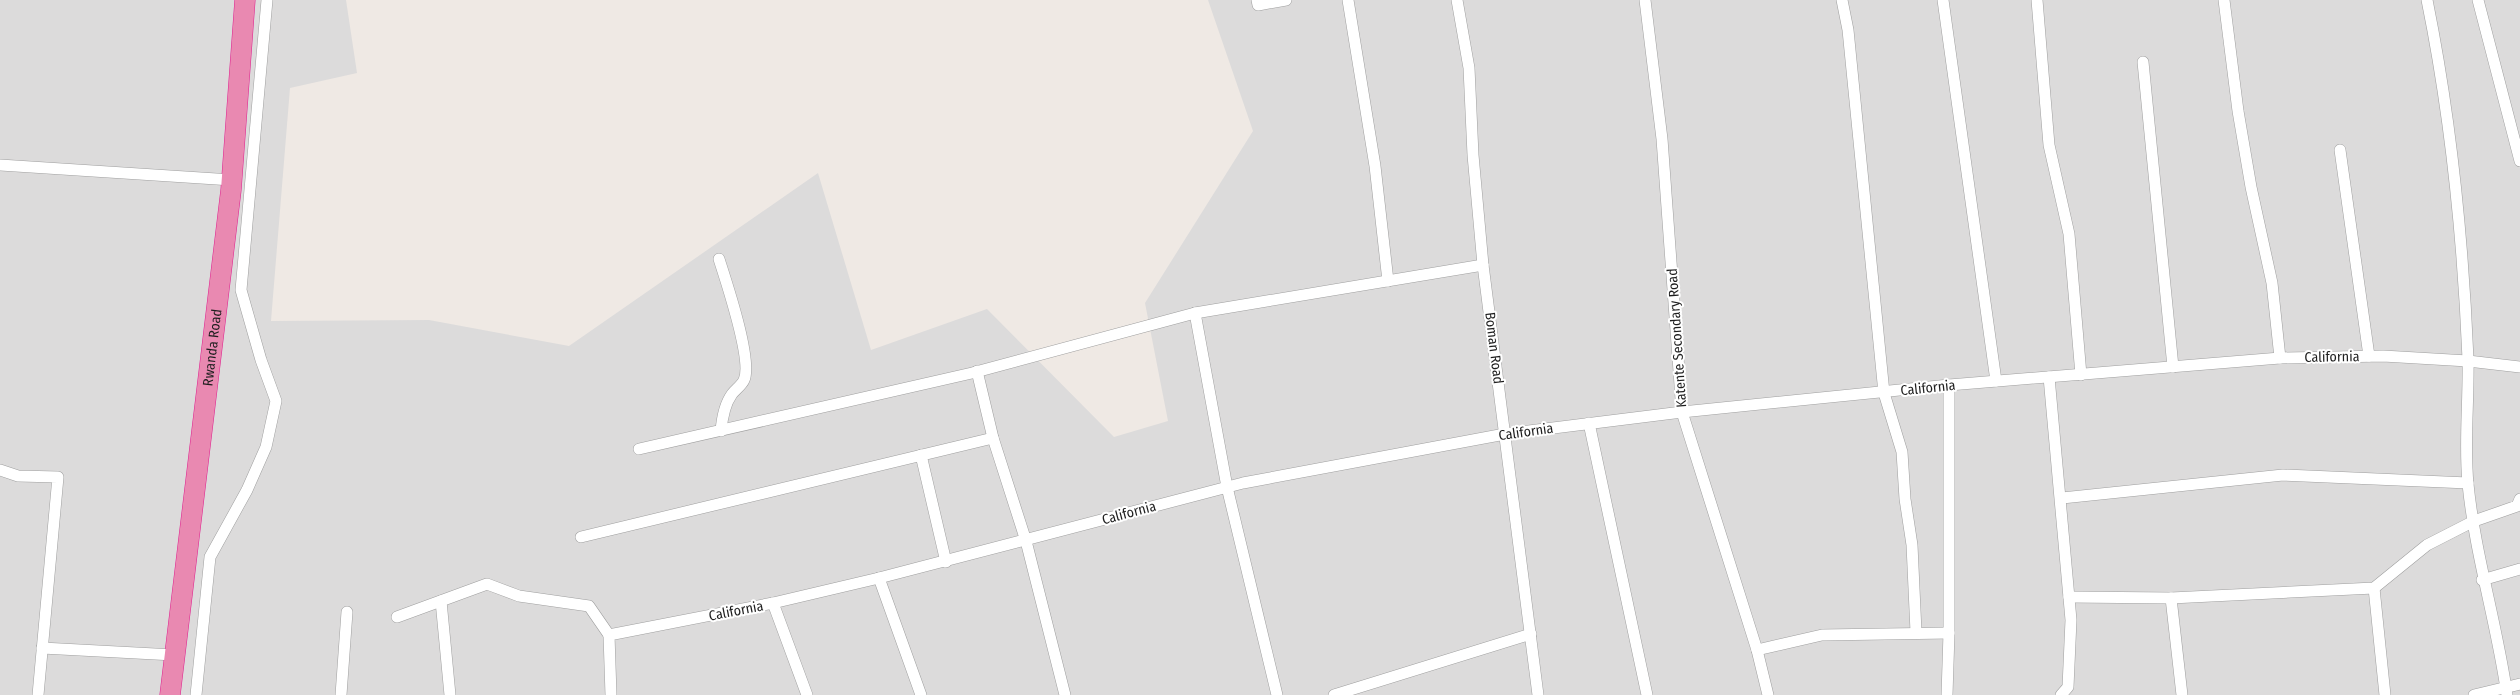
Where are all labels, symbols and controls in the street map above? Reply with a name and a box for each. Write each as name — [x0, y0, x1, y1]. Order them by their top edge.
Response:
street label: Katente Secondary Road — [1664, 268, 1690, 408]
street label: Rwanda Road — [199, 308, 225, 387]
street label: Boman Road — [1481, 311, 1507, 385]
street label: California — [2304, 348, 2360, 366]
street label: California — [1900, 377, 1956, 399]
street label: California — [1498, 420, 1555, 444]
street label: California — [1100, 498, 1158, 528]
street label: California — [707, 597, 765, 625]

